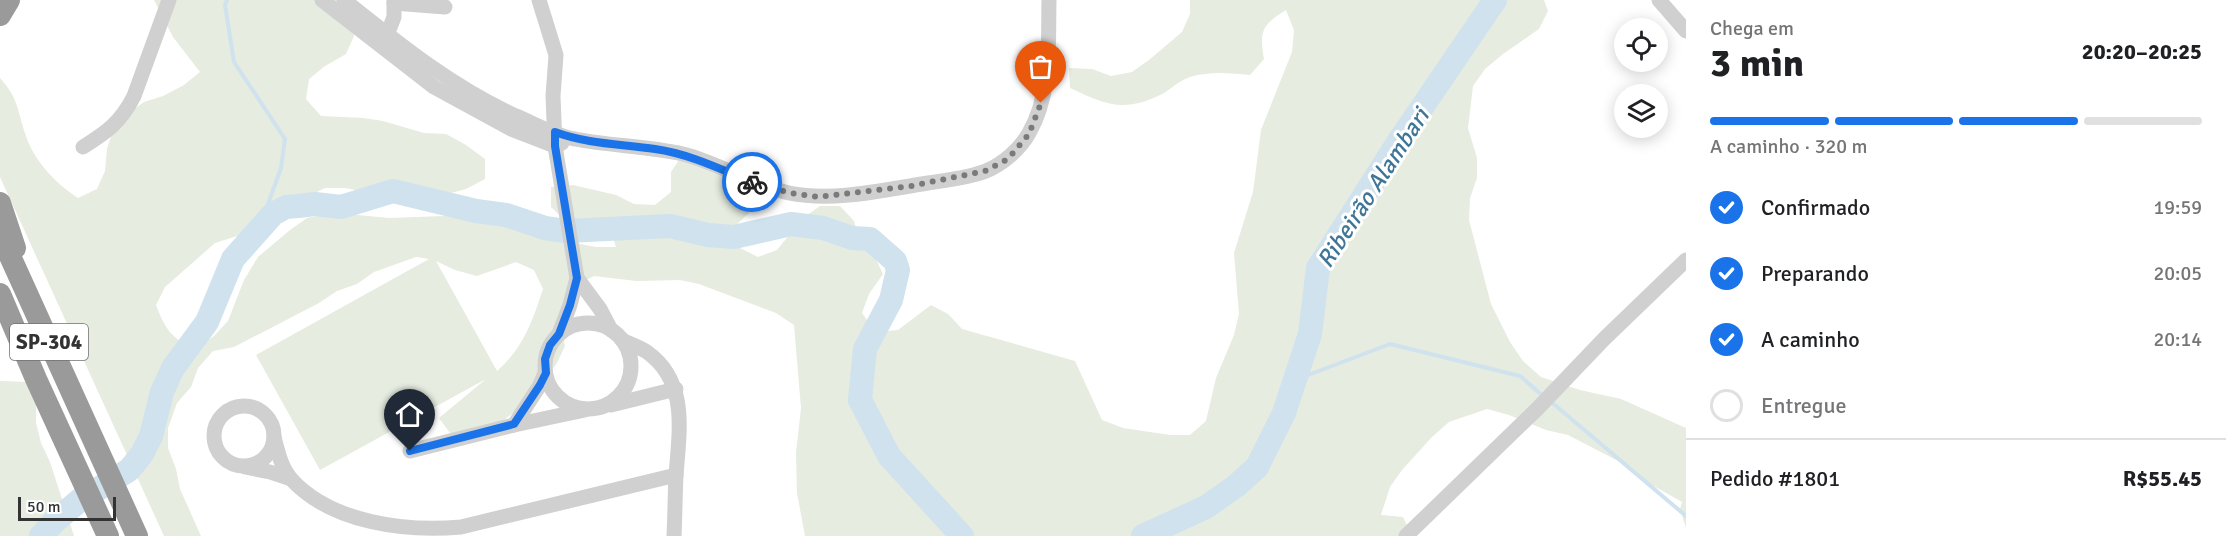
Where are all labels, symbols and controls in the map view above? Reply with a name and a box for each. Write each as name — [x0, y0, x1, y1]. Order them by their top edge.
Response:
text: Chega em — [1710, 16, 1794, 41]
map controls — [1614, 18, 1668, 138]
button: locate — [1614, 18, 1668, 72]
text: 20:20–20:25 — [2082, 38, 2202, 65]
text: 3 min — [1710, 39, 1804, 87]
pin — [1015, 41, 1066, 103]
icon: bag — [1024, 50, 1057, 83]
button: layers — [1614, 84, 1668, 138]
water label: Ribeirão Alambari — [1310, 101, 1437, 273]
text: A caminho · 320 m — [1710, 134, 1867, 159]
courier — [722, 152, 782, 212]
icon: bike — [736, 166, 769, 199]
icon: check — [1710, 191, 1743, 224]
text: Confirmado — [1761, 194, 1870, 221]
text: 19:59 — [2153, 195, 2202, 220]
icon: check — [1710, 257, 1743, 290]
text: Preparando — [1761, 260, 1869, 287]
text: 20:05 — [2153, 261, 2202, 286]
icon: check — [1710, 323, 1743, 356]
road number: SP-304 — [10, 324, 88, 360]
text: A caminho — [1761, 326, 1860, 353]
text: 20:14 — [2153, 327, 2202, 352]
pin — [384, 389, 435, 451]
text: Entregue — [1761, 392, 1846, 419]
icon: home — [393, 398, 426, 431]
text: Pedido #1801 — [1710, 465, 1840, 492]
text: R$55.45 — [2123, 465, 2202, 492]
scale bar — [18, 494, 116, 522]
text: 50 m — [27, 497, 61, 517]

